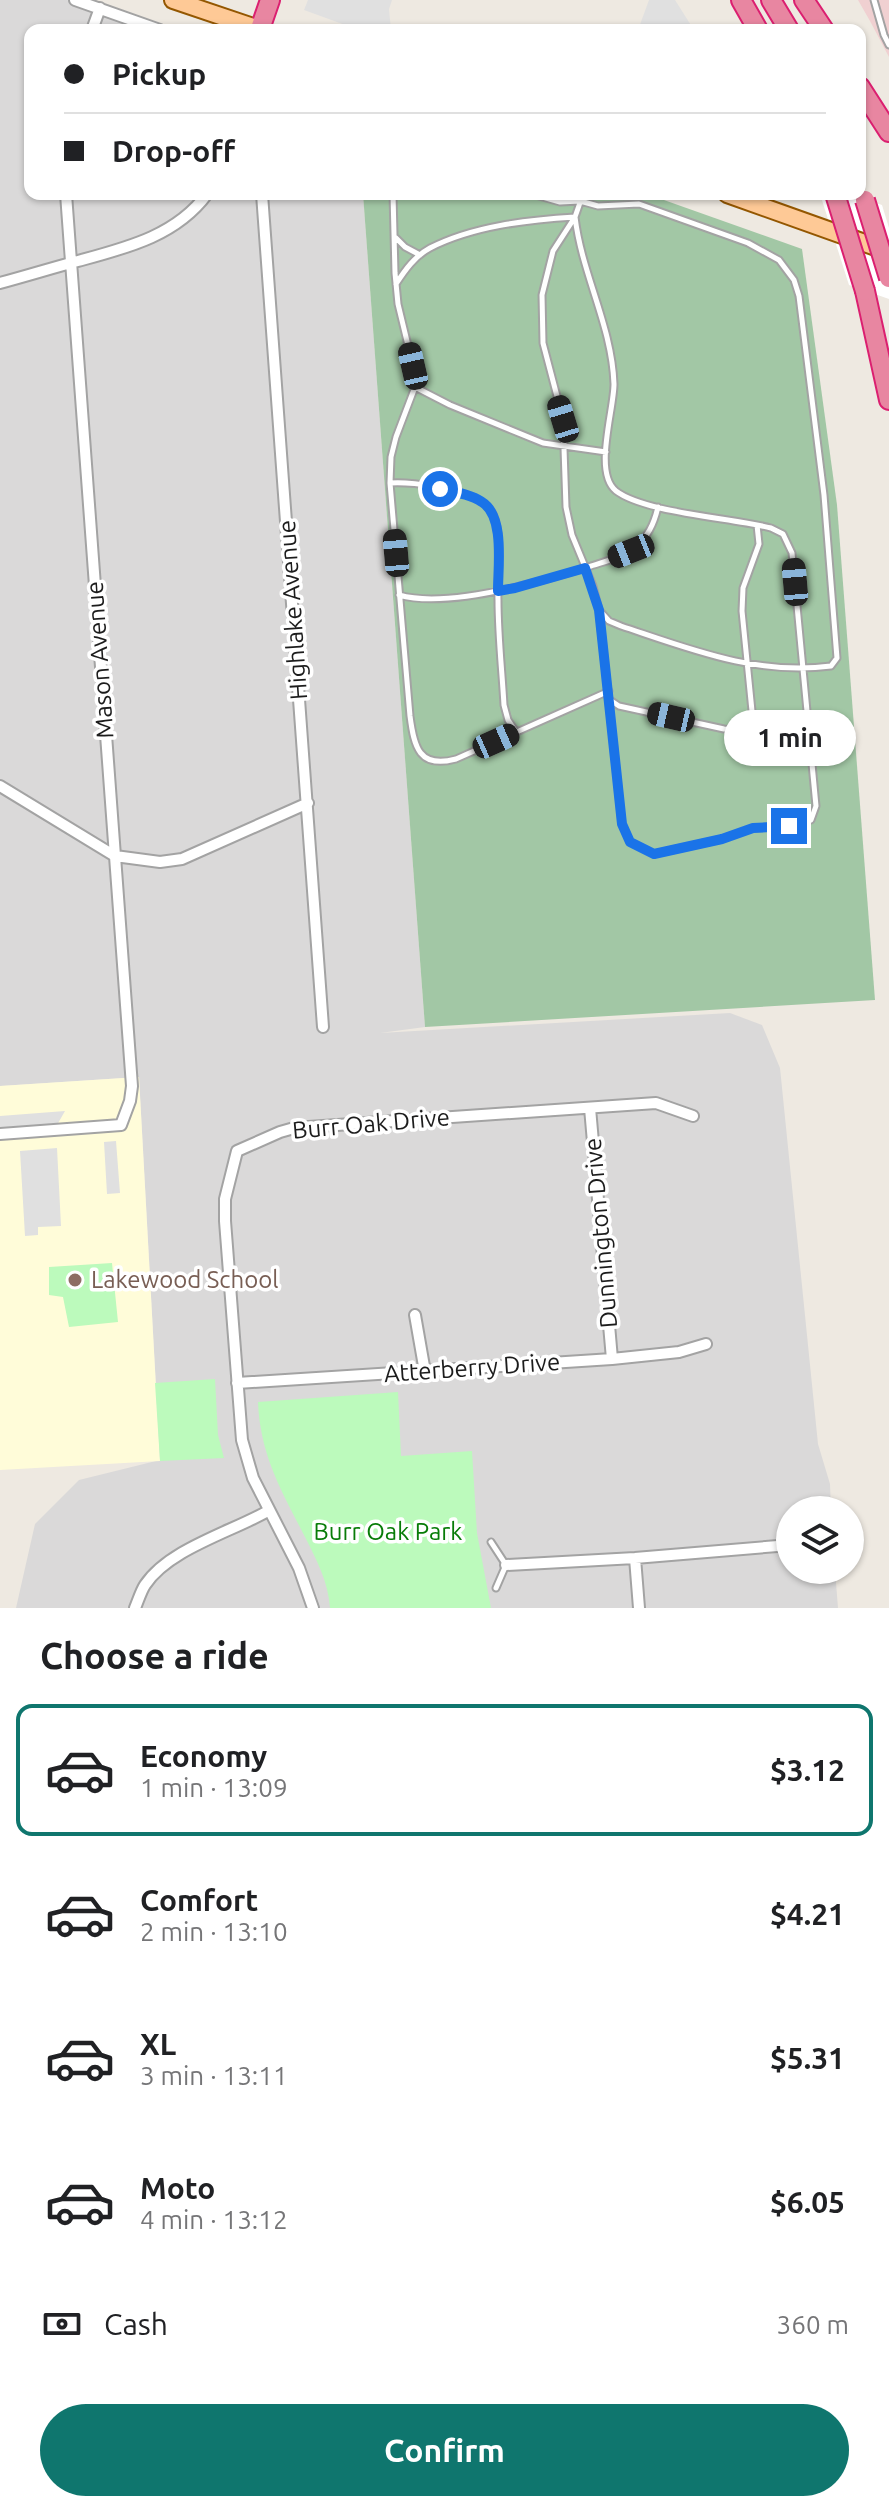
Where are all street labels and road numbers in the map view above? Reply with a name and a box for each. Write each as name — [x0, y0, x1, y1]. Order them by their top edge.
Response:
street label: Highlake Avenue — [273, 519, 312, 701]
street label: Mason Avenue — [81, 580, 118, 740]
street label: Burr Oak Drive — [291, 1103, 451, 1144]
street label: Dunnington Drive — [579, 1137, 622, 1329]
street label: Atterberry Drive — [383, 1348, 561, 1387]

